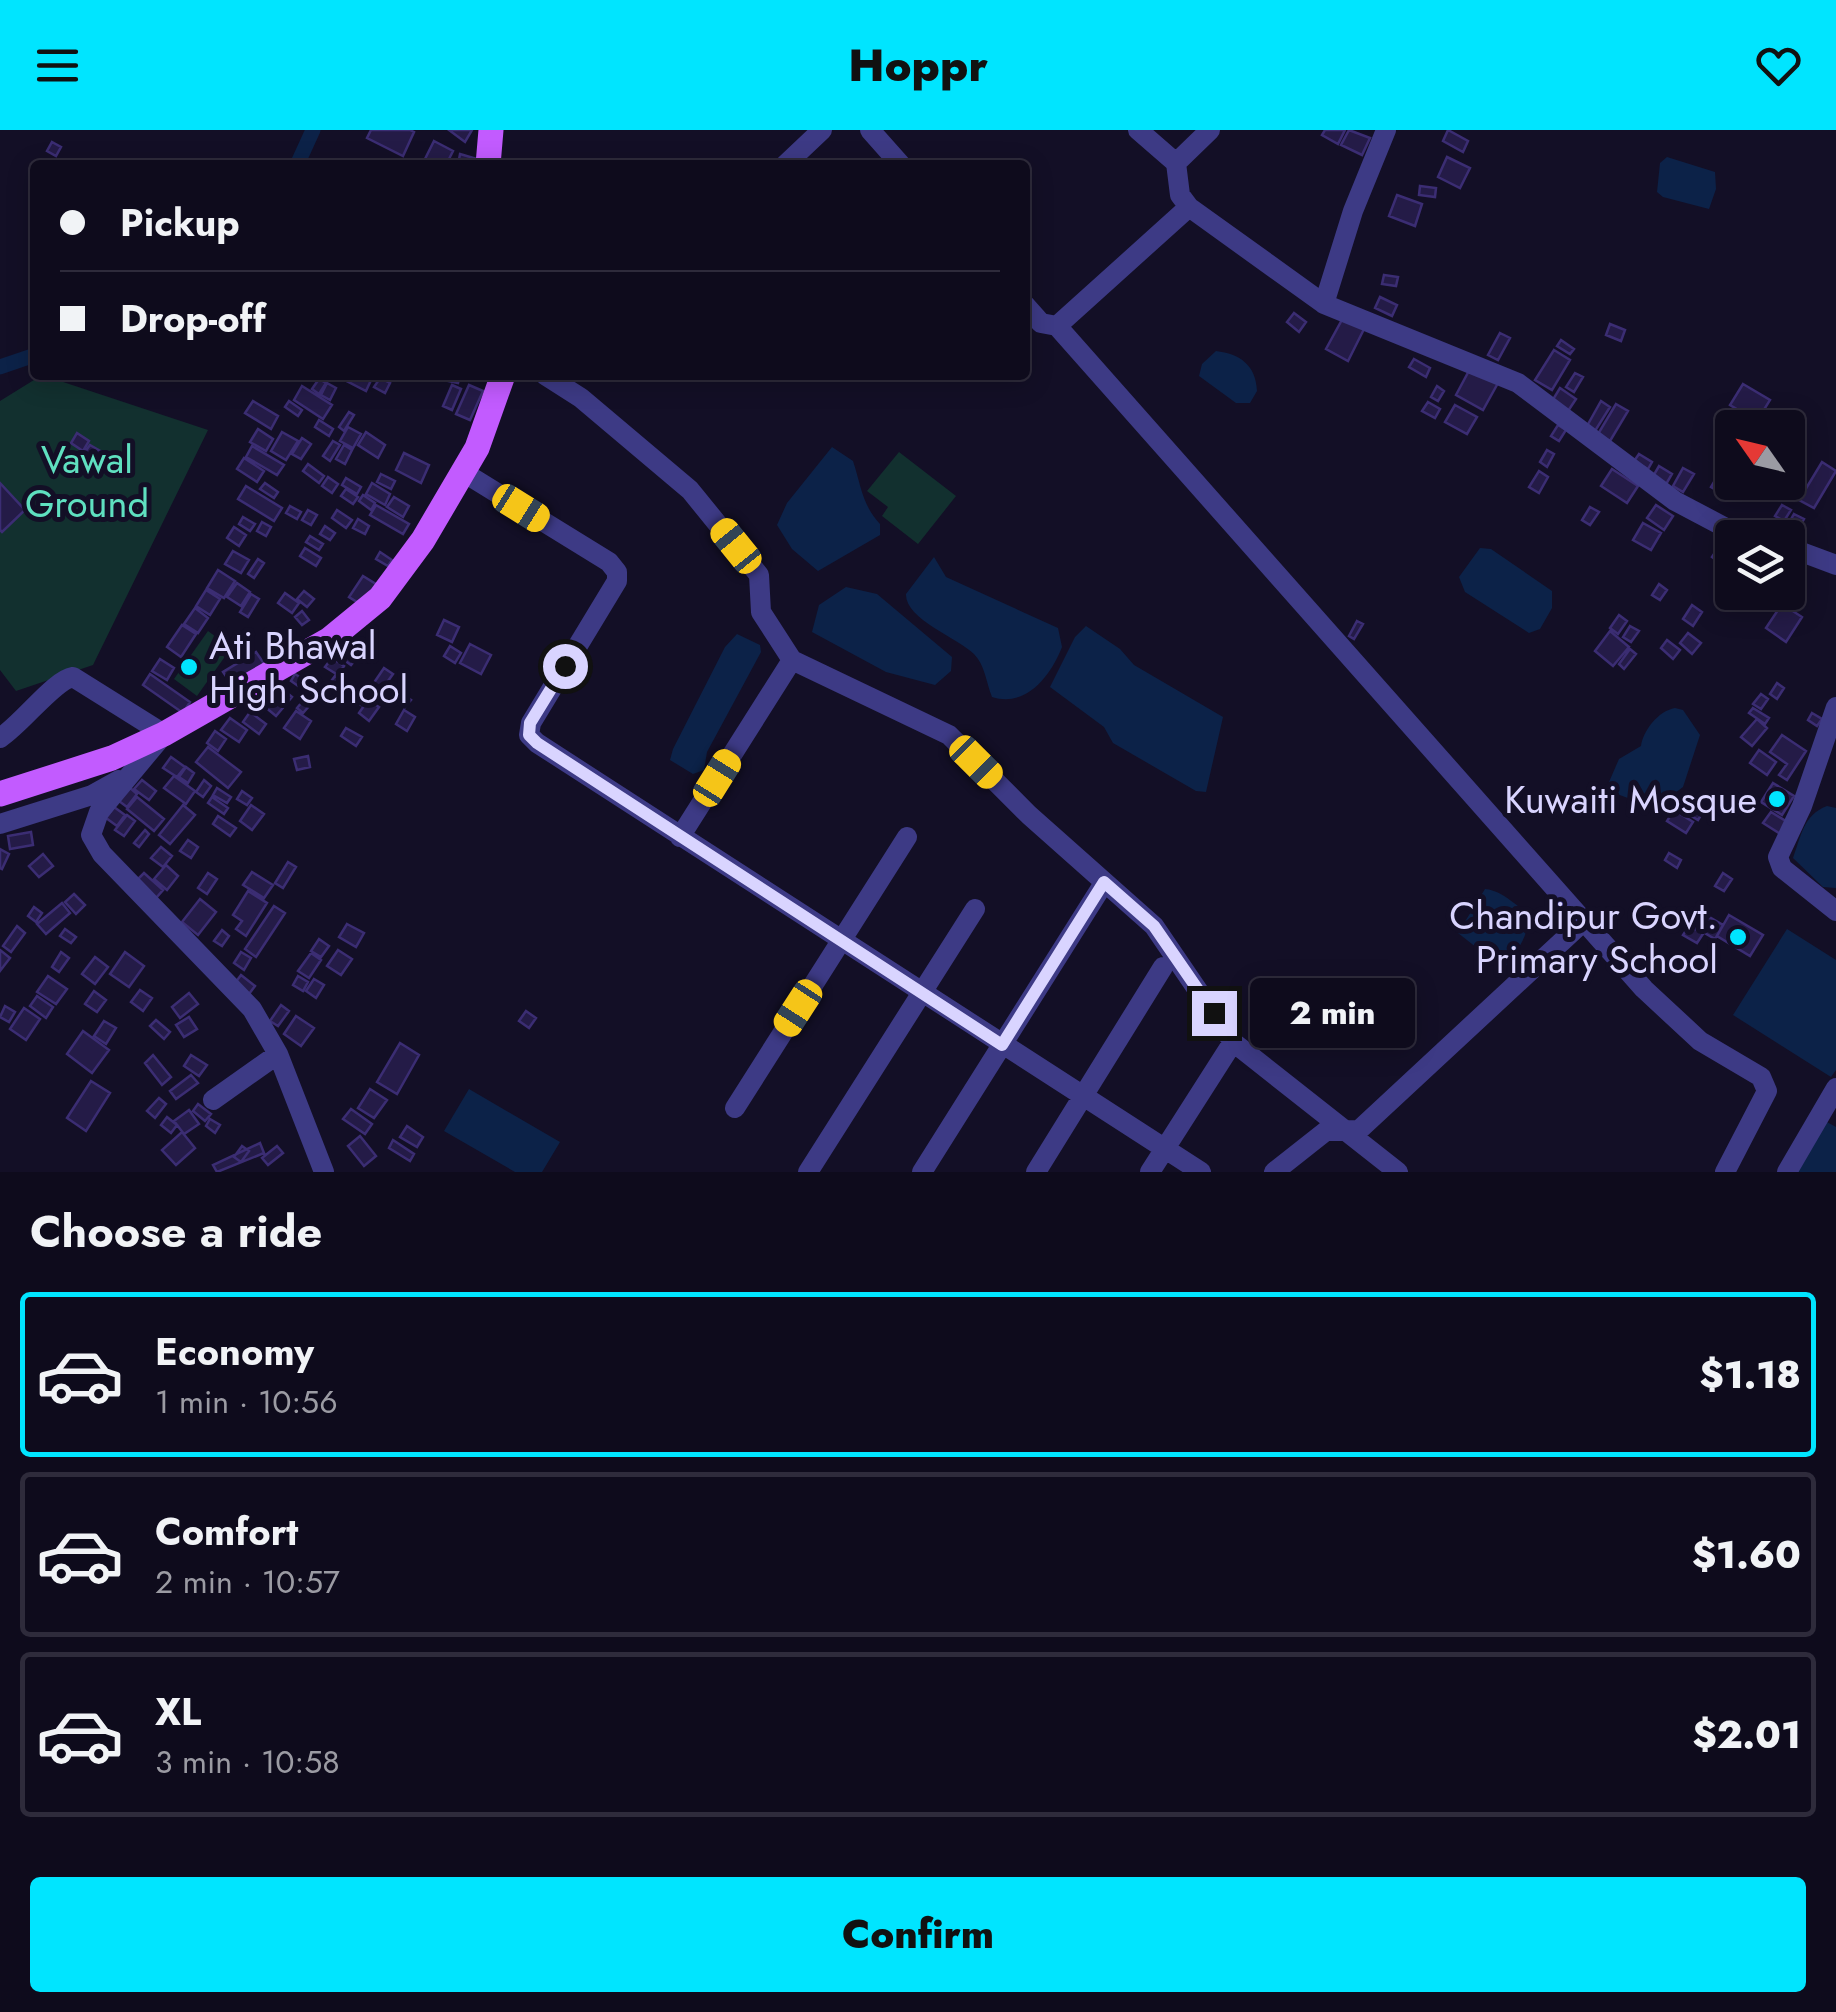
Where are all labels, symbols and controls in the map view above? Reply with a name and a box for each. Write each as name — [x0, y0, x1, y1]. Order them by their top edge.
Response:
text: Hoppr — [848, 33, 988, 98]
icon: menu — [30, 38, 85, 93]
icon: heart — [1751, 38, 1806, 93]
text: Pickup — [120, 195, 240, 250]
text: Drop-off — [120, 291, 266, 346]
north arrow — [1715, 410, 1805, 500]
map controls — [1715, 410, 1805, 610]
park label: Vawal Ground — [25, 432, 149, 531]
car — [488, 479, 554, 537]
car — [705, 513, 767, 579]
button: layers — [1715, 520, 1805, 610]
place label: Ati Bhawal High School — [209, 618, 408, 717]
route start — [543, 644, 588, 689]
marker: Ati Bhawal High School — [178, 656, 200, 678]
car — [944, 730, 1008, 794]
car — [688, 745, 746, 811]
place label: Kuwaiti Mosque — [1504, 772, 1757, 827]
marker: Kuwaiti Mosque — [1766, 788, 1788, 810]
place label: Chandipur Govt. Primary School — [1449, 888, 1718, 987]
marker: Chandipur Govt. Primary School — [1727, 926, 1749, 948]
car — [769, 975, 827, 1041]
callout: 2 min — [1249, 978, 1414, 1048]
text: 2 min — [1290, 990, 1375, 1036]
route end — [1192, 991, 1237, 1036]
text: Choose a ride — [30, 1199, 322, 1264]
text: Economy — [155, 1324, 314, 1379]
icon: car — [35, 1330, 125, 1420]
text: $1.18 — [1700, 1347, 1801, 1402]
text: 1 min · 10:56 — [155, 1379, 338, 1425]
text: Comfort — [155, 1504, 298, 1559]
icon: car — [35, 1510, 125, 1600]
text: $1.60 — [1692, 1527, 1801, 1582]
text: 2 min · 10:57 — [155, 1559, 340, 1605]
text: XL — [155, 1684, 201, 1739]
icon: car — [35, 1690, 125, 1780]
text: $2.01 — [1693, 1707, 1801, 1762]
text: 3 min · 10:58 — [155, 1739, 340, 1785]
button: Confirm — [30, 1877, 1806, 1992]

